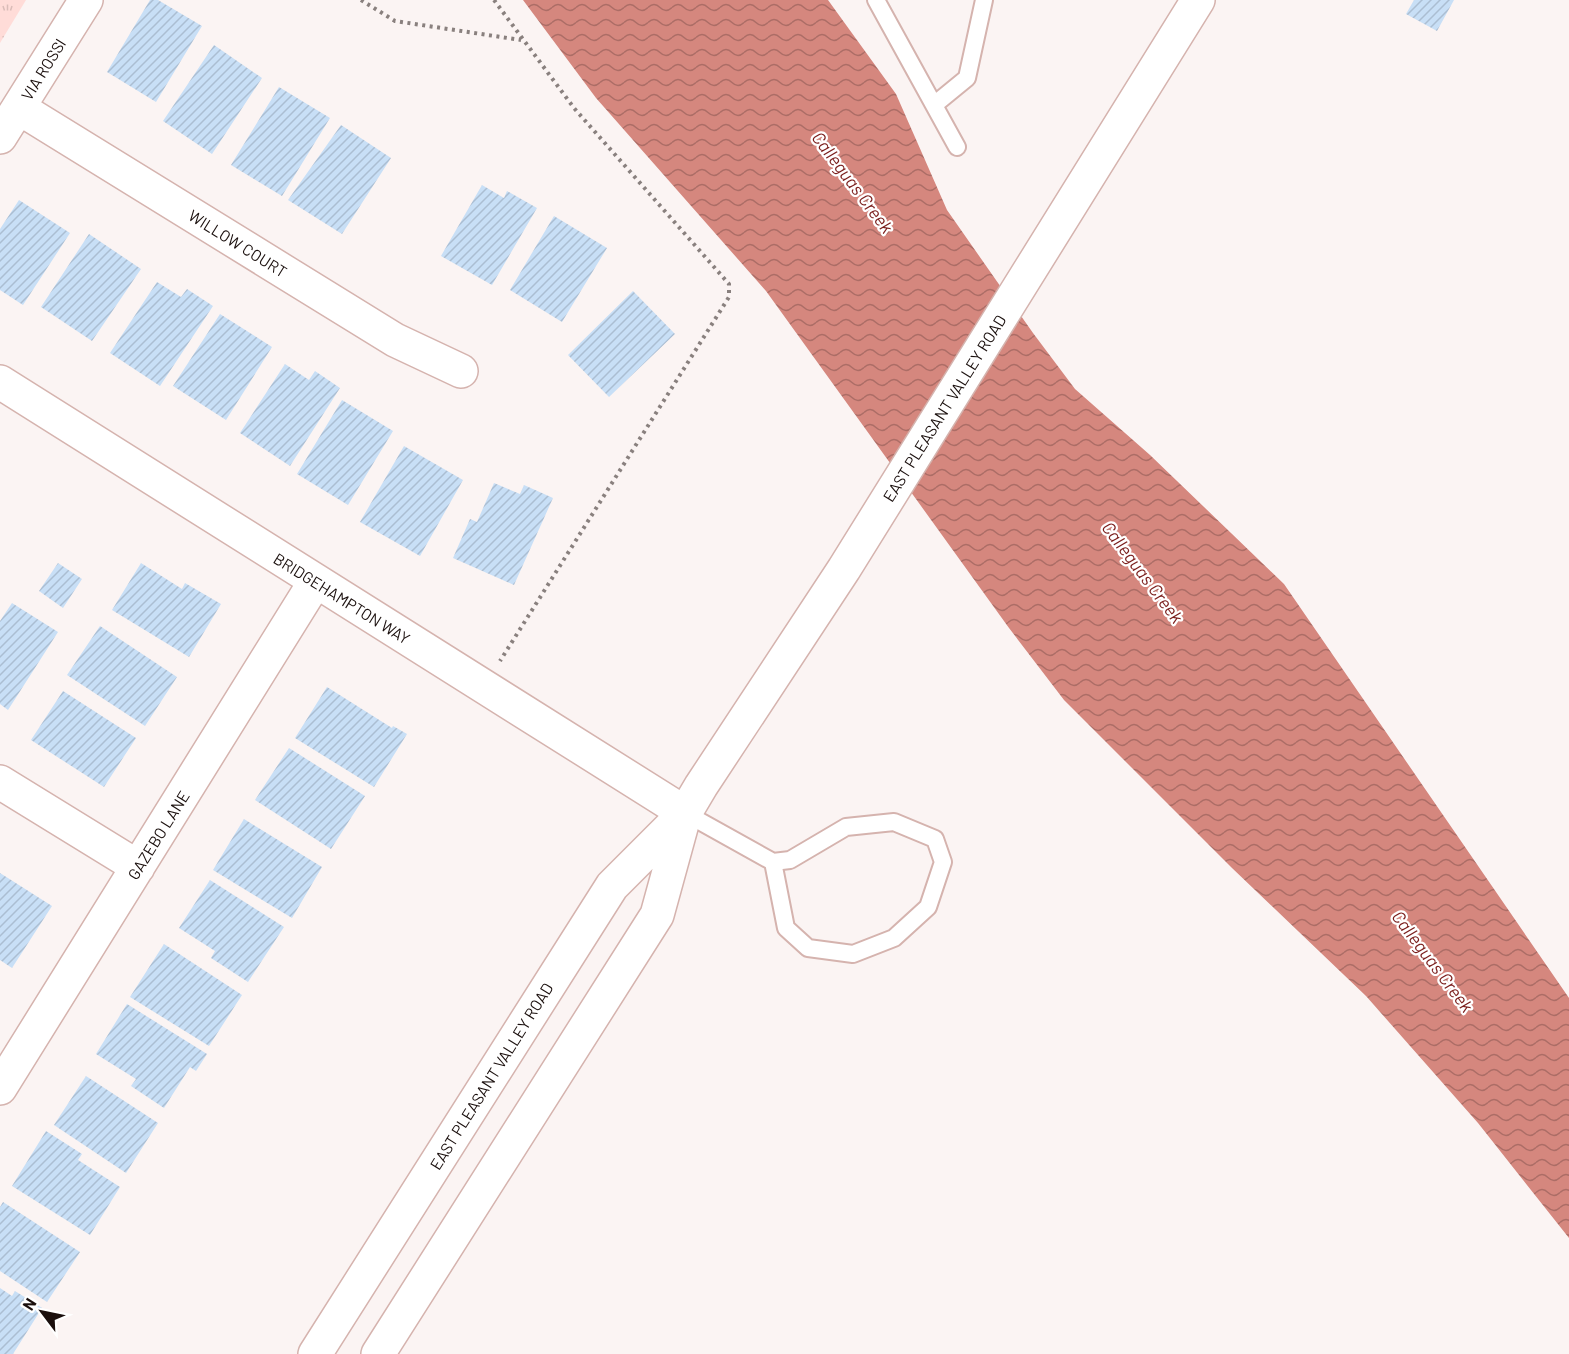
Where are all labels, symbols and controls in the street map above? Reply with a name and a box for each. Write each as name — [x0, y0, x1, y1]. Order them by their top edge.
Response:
street label: VIA ROSSI — [17, 35, 69, 103]
water label: Calleguas Creek — [808, 127, 899, 237]
street label: WILLOW COURT — [185, 205, 291, 281]
street label: EAST PLEASANT VALLEY ROAD — [879, 311, 1009, 505]
water label: Calleguas Creek — [1098, 517, 1189, 627]
street label: BRIDGEHAMPTON WAY — [270, 548, 414, 648]
street label: GAZEBO LANE — [123, 787, 193, 883]
water label: Calleguas Creek — [1388, 906, 1479, 1016]
street label: EAST PLEASANT VALLEY ROAD — [426, 979, 556, 1173]
north arrow — [12, 1282, 72, 1342]
text: N — [18, 1294, 40, 1313]

